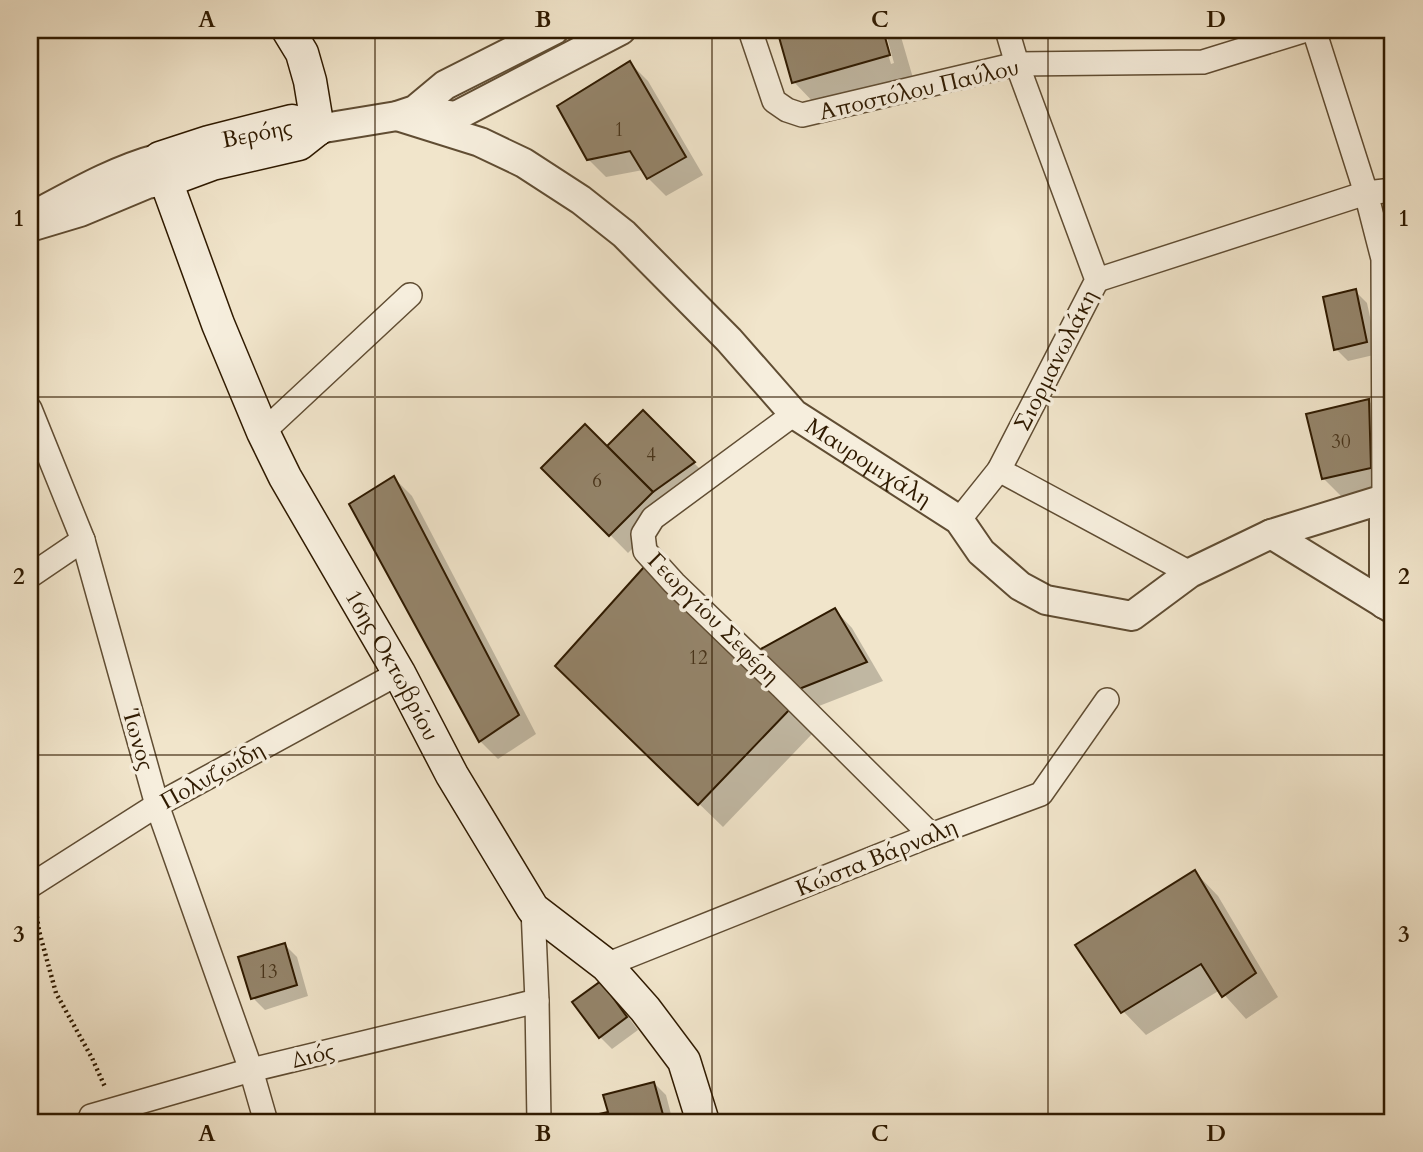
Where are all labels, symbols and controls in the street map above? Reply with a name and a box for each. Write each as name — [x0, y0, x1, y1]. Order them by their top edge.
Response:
text: A — [198, 4, 216, 35]
text: B — [535, 4, 551, 35]
text: C — [871, 4, 889, 35]
text: D — [1206, 4, 1226, 35]
street label: Αποστόλου Παύλου — [816, 51, 1022, 128]
street label: Βερόης — [219, 111, 295, 156]
house number: 1 — [614, 117, 624, 143]
text: 1 — [13, 203, 25, 234]
text: 1 — [1398, 203, 1410, 234]
street label: Σιορμανωλάκη — [1007, 284, 1104, 436]
street label: Μαυρομιχάλη — [800, 411, 937, 514]
house number: 30 — [1331, 429, 1351, 455]
house number: 4 — [646, 442, 656, 468]
house number: 6 — [592, 468, 602, 494]
street label: Γεωργίου Σεφέρη — [641, 546, 786, 691]
text: 2 — [13, 561, 25, 592]
text: 2 — [1398, 561, 1410, 592]
street label: 16ης Οκτωβρίου — [338, 584, 446, 746]
house number: 12 — [688, 645, 708, 671]
street label: Ίωνος — [115, 705, 162, 774]
street label: Πολυζωίδη — [155, 734, 270, 817]
street label: Κώστα Βάρναλη — [791, 811, 961, 904]
text: 3 — [13, 919, 25, 950]
text: 3 — [1398, 919, 1410, 950]
house number: 13 — [258, 959, 278, 985]
street label: Διός — [288, 1035, 338, 1076]
text: A — [198, 1118, 216, 1149]
text: B — [535, 1118, 551, 1149]
text: C — [871, 1118, 889, 1149]
text: D — [1206, 1118, 1226, 1149]

